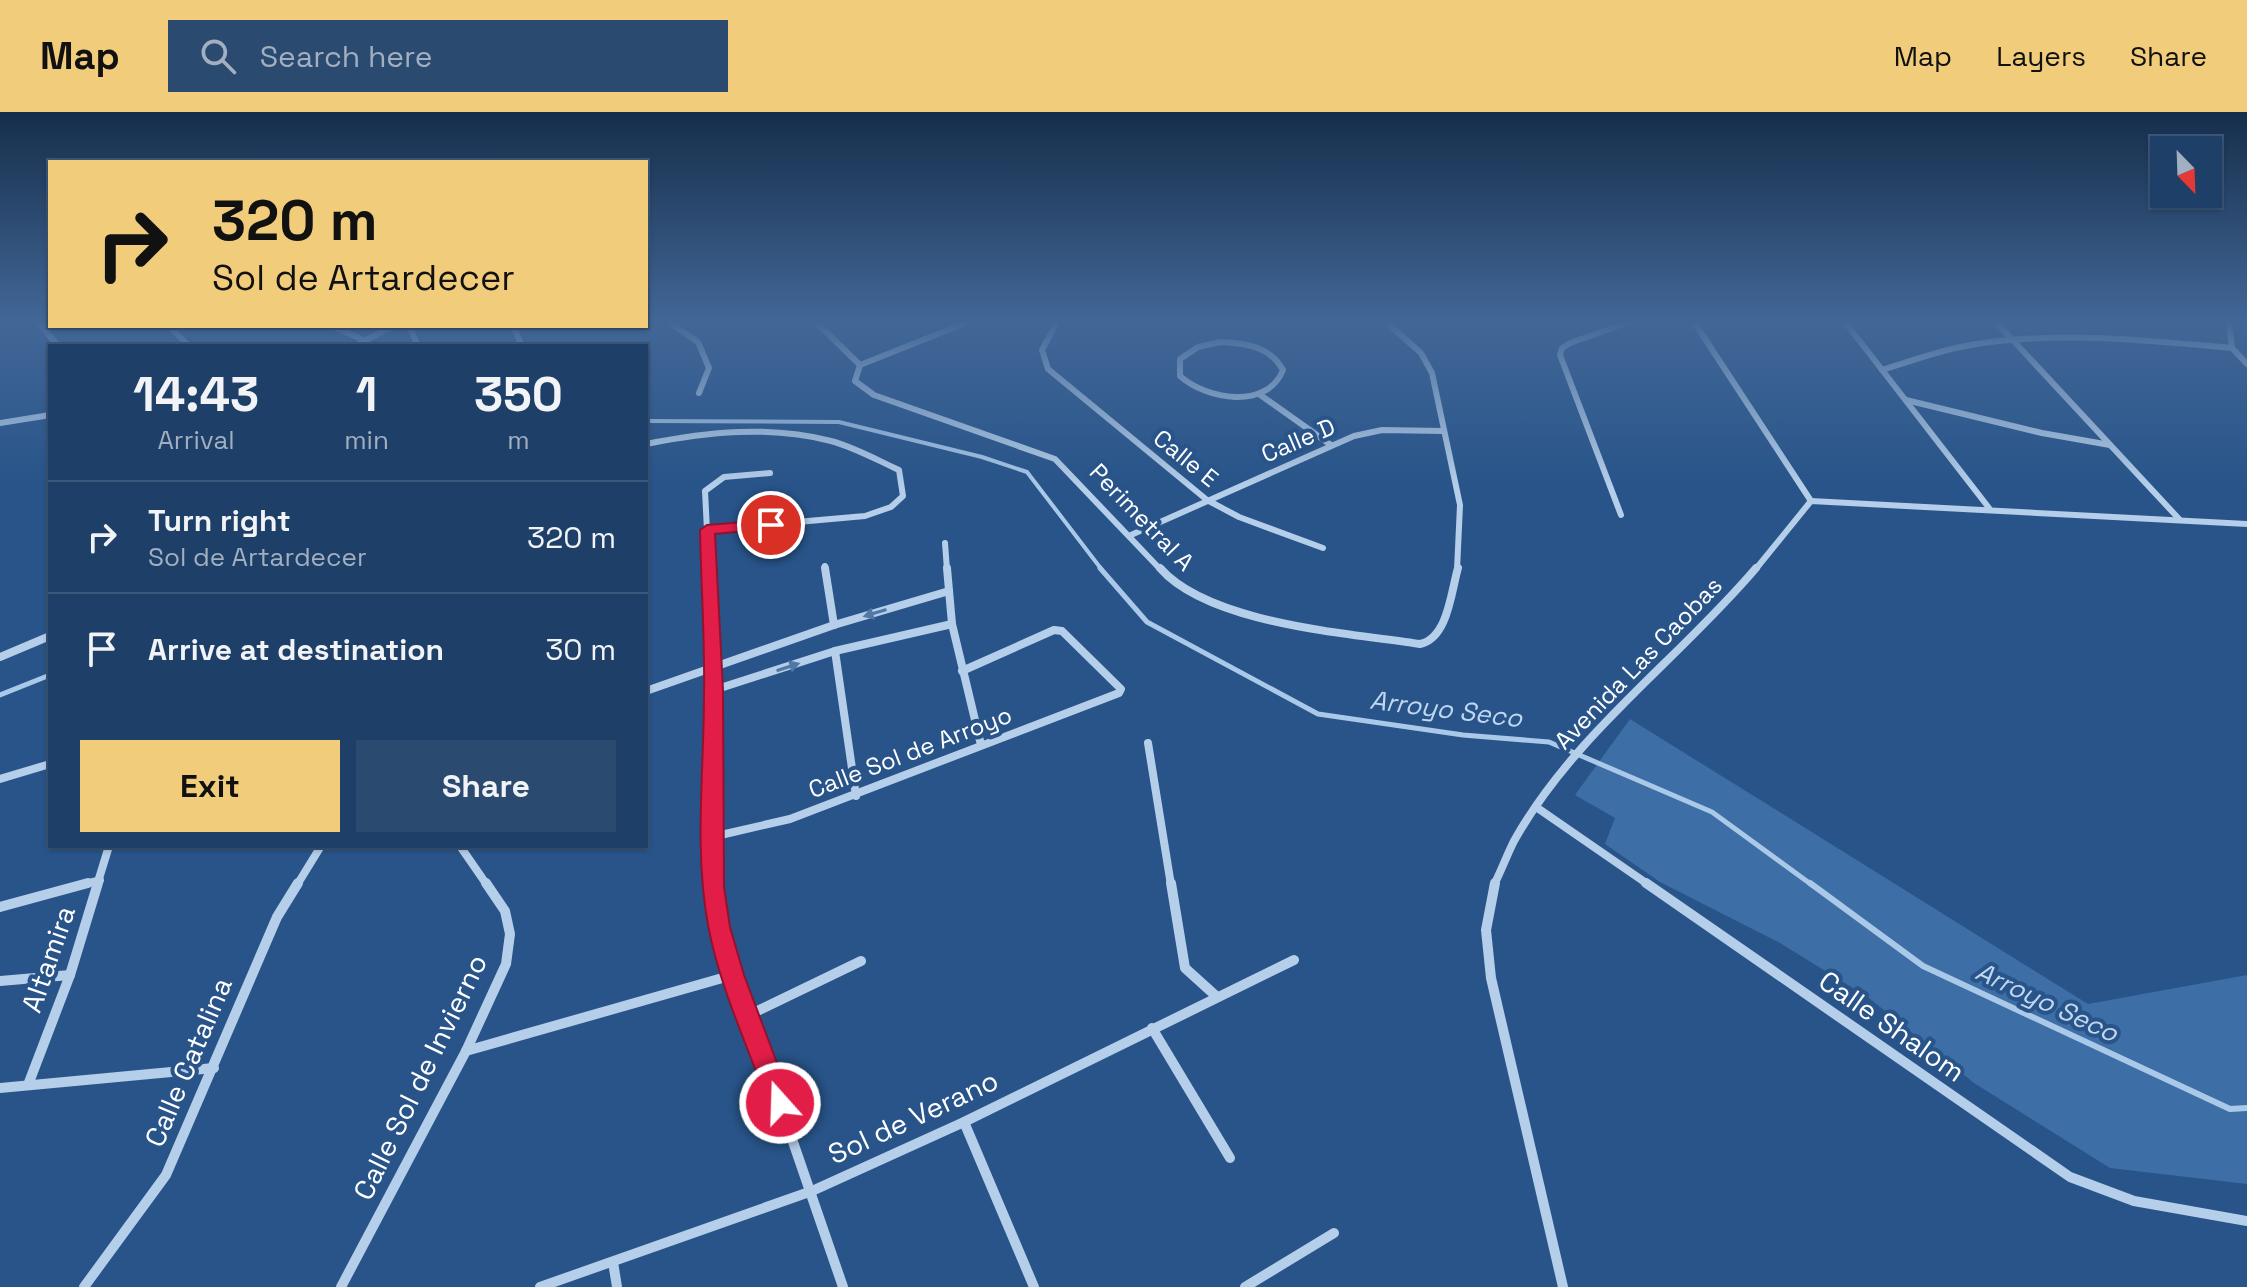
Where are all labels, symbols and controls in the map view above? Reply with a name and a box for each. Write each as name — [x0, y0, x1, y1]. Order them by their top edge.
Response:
search box — [168, 20, 728, 92]
text: Map — [40, 32, 120, 80]
icon: search — [196, 34, 240, 78]
text: Search here — [260, 37, 433, 76]
text: Map — [1894, 38, 1952, 74]
text: Layers — [1996, 38, 2086, 74]
text: Share — [2130, 38, 2207, 74]
north arrow — [2150, 136, 2222, 208]
map controls — [2150, 136, 2222, 208]
text: 320 m — [212, 185, 378, 256]
icon: right — [80, 192, 184, 296]
text: Sol de Artardecer — [212, 255, 515, 301]
text: 14:43 — [133, 364, 259, 425]
text: 1 — [356, 364, 377, 425]
text: 350 — [474, 364, 563, 425]
street label: Calle D — [1256, 411, 1340, 469]
street label: Calle E — [1147, 422, 1225, 494]
text: Arrival — [157, 423, 235, 457]
text: min — [344, 423, 389, 457]
text: m — [507, 423, 530, 457]
street label: Perimetral A — [1083, 457, 1201, 577]
pin — [737, 491, 805, 559]
text: Turn right — [148, 501, 291, 540]
icon: arrive — [749, 503, 793, 547]
icon: right — [80, 515, 124, 559]
text: 320 m — [527, 518, 616, 557]
text: Sol de Artardecer — [148, 540, 367, 574]
street label: Avenida Las Caobas — [1547, 570, 1729, 756]
one-way arrow — [862, 607, 886, 620]
icon: arrive — [80, 627, 124, 671]
text: Arrive at destination — [148, 630, 444, 669]
text: 30 m — [545, 630, 616, 669]
one-way arrow — [776, 660, 800, 672]
water label: Arroyo Seco — [1368, 683, 1525, 735]
street label: Calle Sol de Arroyo — [804, 699, 1016, 805]
button: Exit — [80, 740, 340, 832]
button: Share — [356, 740, 616, 832]
street label: Altamira — [13, 901, 83, 1017]
street label: Calle Sol de Invierno — [345, 948, 495, 1206]
water label: Arroyo Seco — [1970, 954, 2124, 1050]
street label: Calle Shalom — [1812, 962, 1972, 1090]
street label: Calle Catalina — [136, 972, 240, 1152]
position arrow — [738, 1061, 822, 1145]
street label: Sol de Verano — [822, 1062, 1004, 1172]

